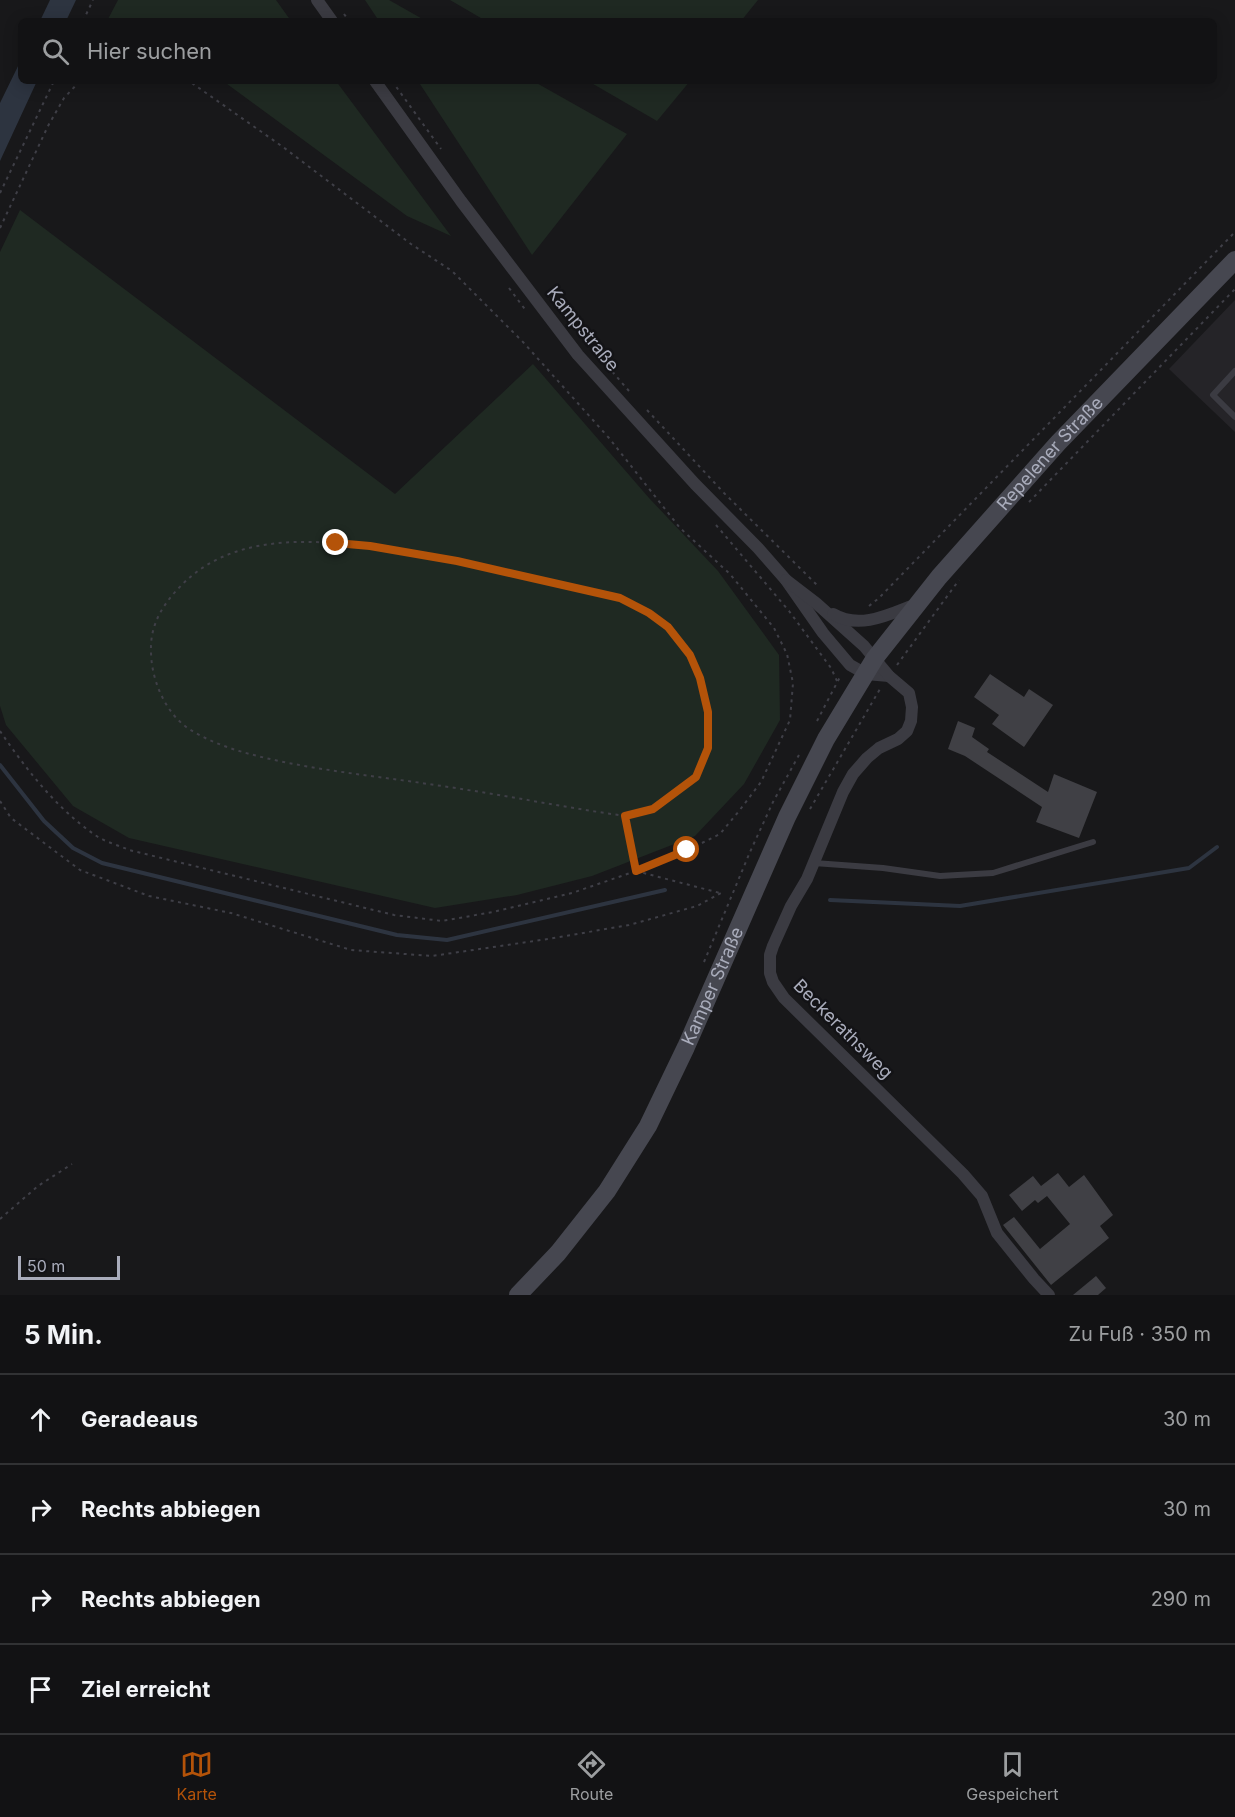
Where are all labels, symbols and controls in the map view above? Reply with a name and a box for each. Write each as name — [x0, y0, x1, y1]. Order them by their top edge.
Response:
search box — [18, 18, 1217, 84]
icon: search — [39, 35, 72, 68]
text: Hier suchen — [87, 38, 212, 64]
street label: Kampstraße — [543, 282, 624, 375]
street label: Repelener Straße — [992, 392, 1107, 514]
route end — [322, 529, 348, 555]
route start — [673, 836, 699, 862]
street label: Kamper Straße — [677, 923, 747, 1048]
street label: Beckerathsweg — [789, 975, 897, 1083]
scale bar — [18, 1253, 120, 1280]
text: 50 m — [27, 1256, 65, 1276]
text: 5 Min. — [24, 1319, 103, 1350]
text: Zu Fuß · 350 m — [1068, 1322, 1211, 1346]
icon: ahead — [24, 1403, 57, 1436]
text: Geradeaus — [81, 1406, 198, 1432]
text: 30 m — [1163, 1407, 1211, 1431]
icon: right — [24, 1493, 57, 1526]
text: Rechts abbiegen — [81, 1496, 261, 1522]
text: 30 m — [1163, 1497, 1211, 1521]
icon: right — [24, 1583, 57, 1616]
text: Rechts abbiegen — [81, 1586, 261, 1612]
text: 290 m — [1151, 1587, 1211, 1611]
icon: arrive — [24, 1673, 57, 1706]
text: Ziel erreicht — [81, 1676, 210, 1702]
tab: Karte — [176, 1748, 217, 1804]
tab: Route — [570, 1748, 613, 1804]
tab: Gespeichert — [966, 1748, 1058, 1804]

